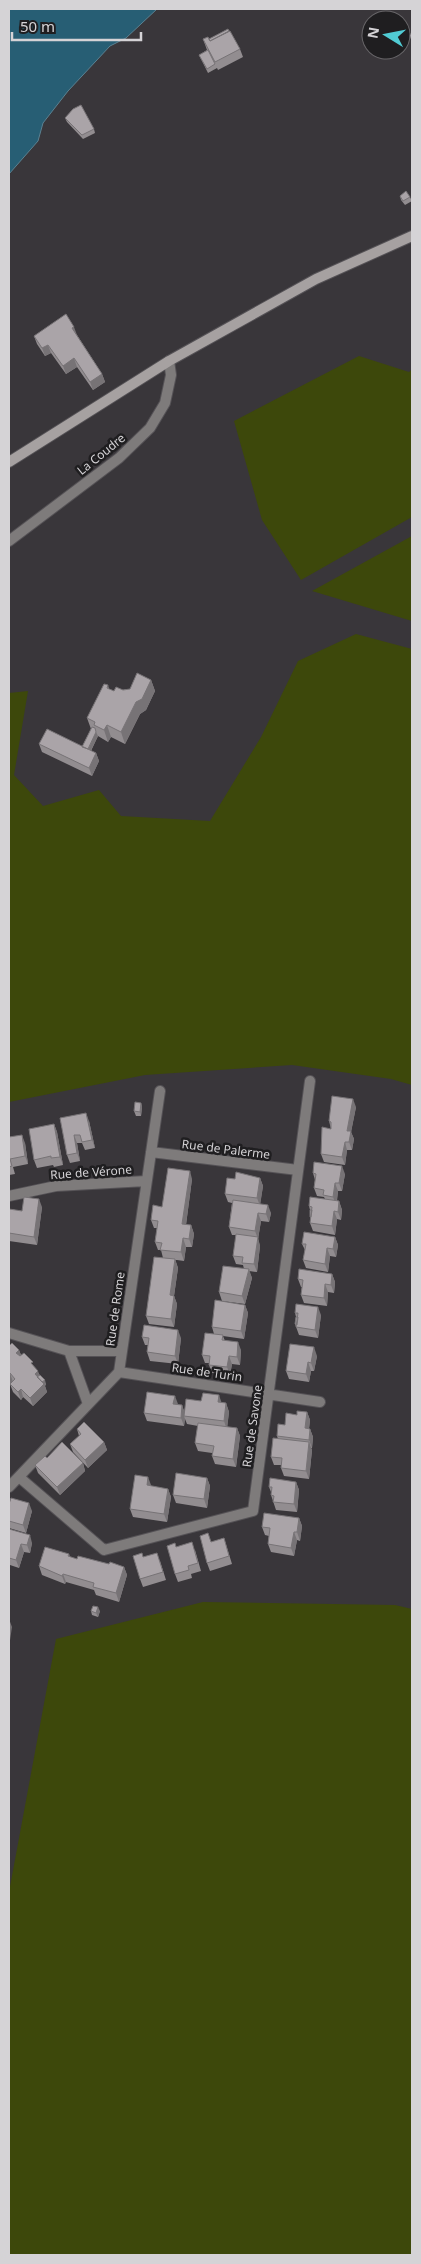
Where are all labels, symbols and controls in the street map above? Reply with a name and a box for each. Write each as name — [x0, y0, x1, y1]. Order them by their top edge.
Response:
scale bar — [12, 10, 141, 42]
north arrow — [361, 10, 411, 60]
text: 50 m — [20, 16, 55, 36]
text: N — [362, 25, 383, 40]
street label: La Coudre — [73, 429, 129, 479]
street label: Rue de Palerme — [181, 1135, 271, 1163]
street label: Rue de Vérone — [50, 1161, 133, 1183]
street label: Rue de Rome — [101, 1271, 129, 1347]
street label: Rue de Turin — [171, 1359, 243, 1385]
street label: Rue de Savone — [238, 1384, 266, 1468]

